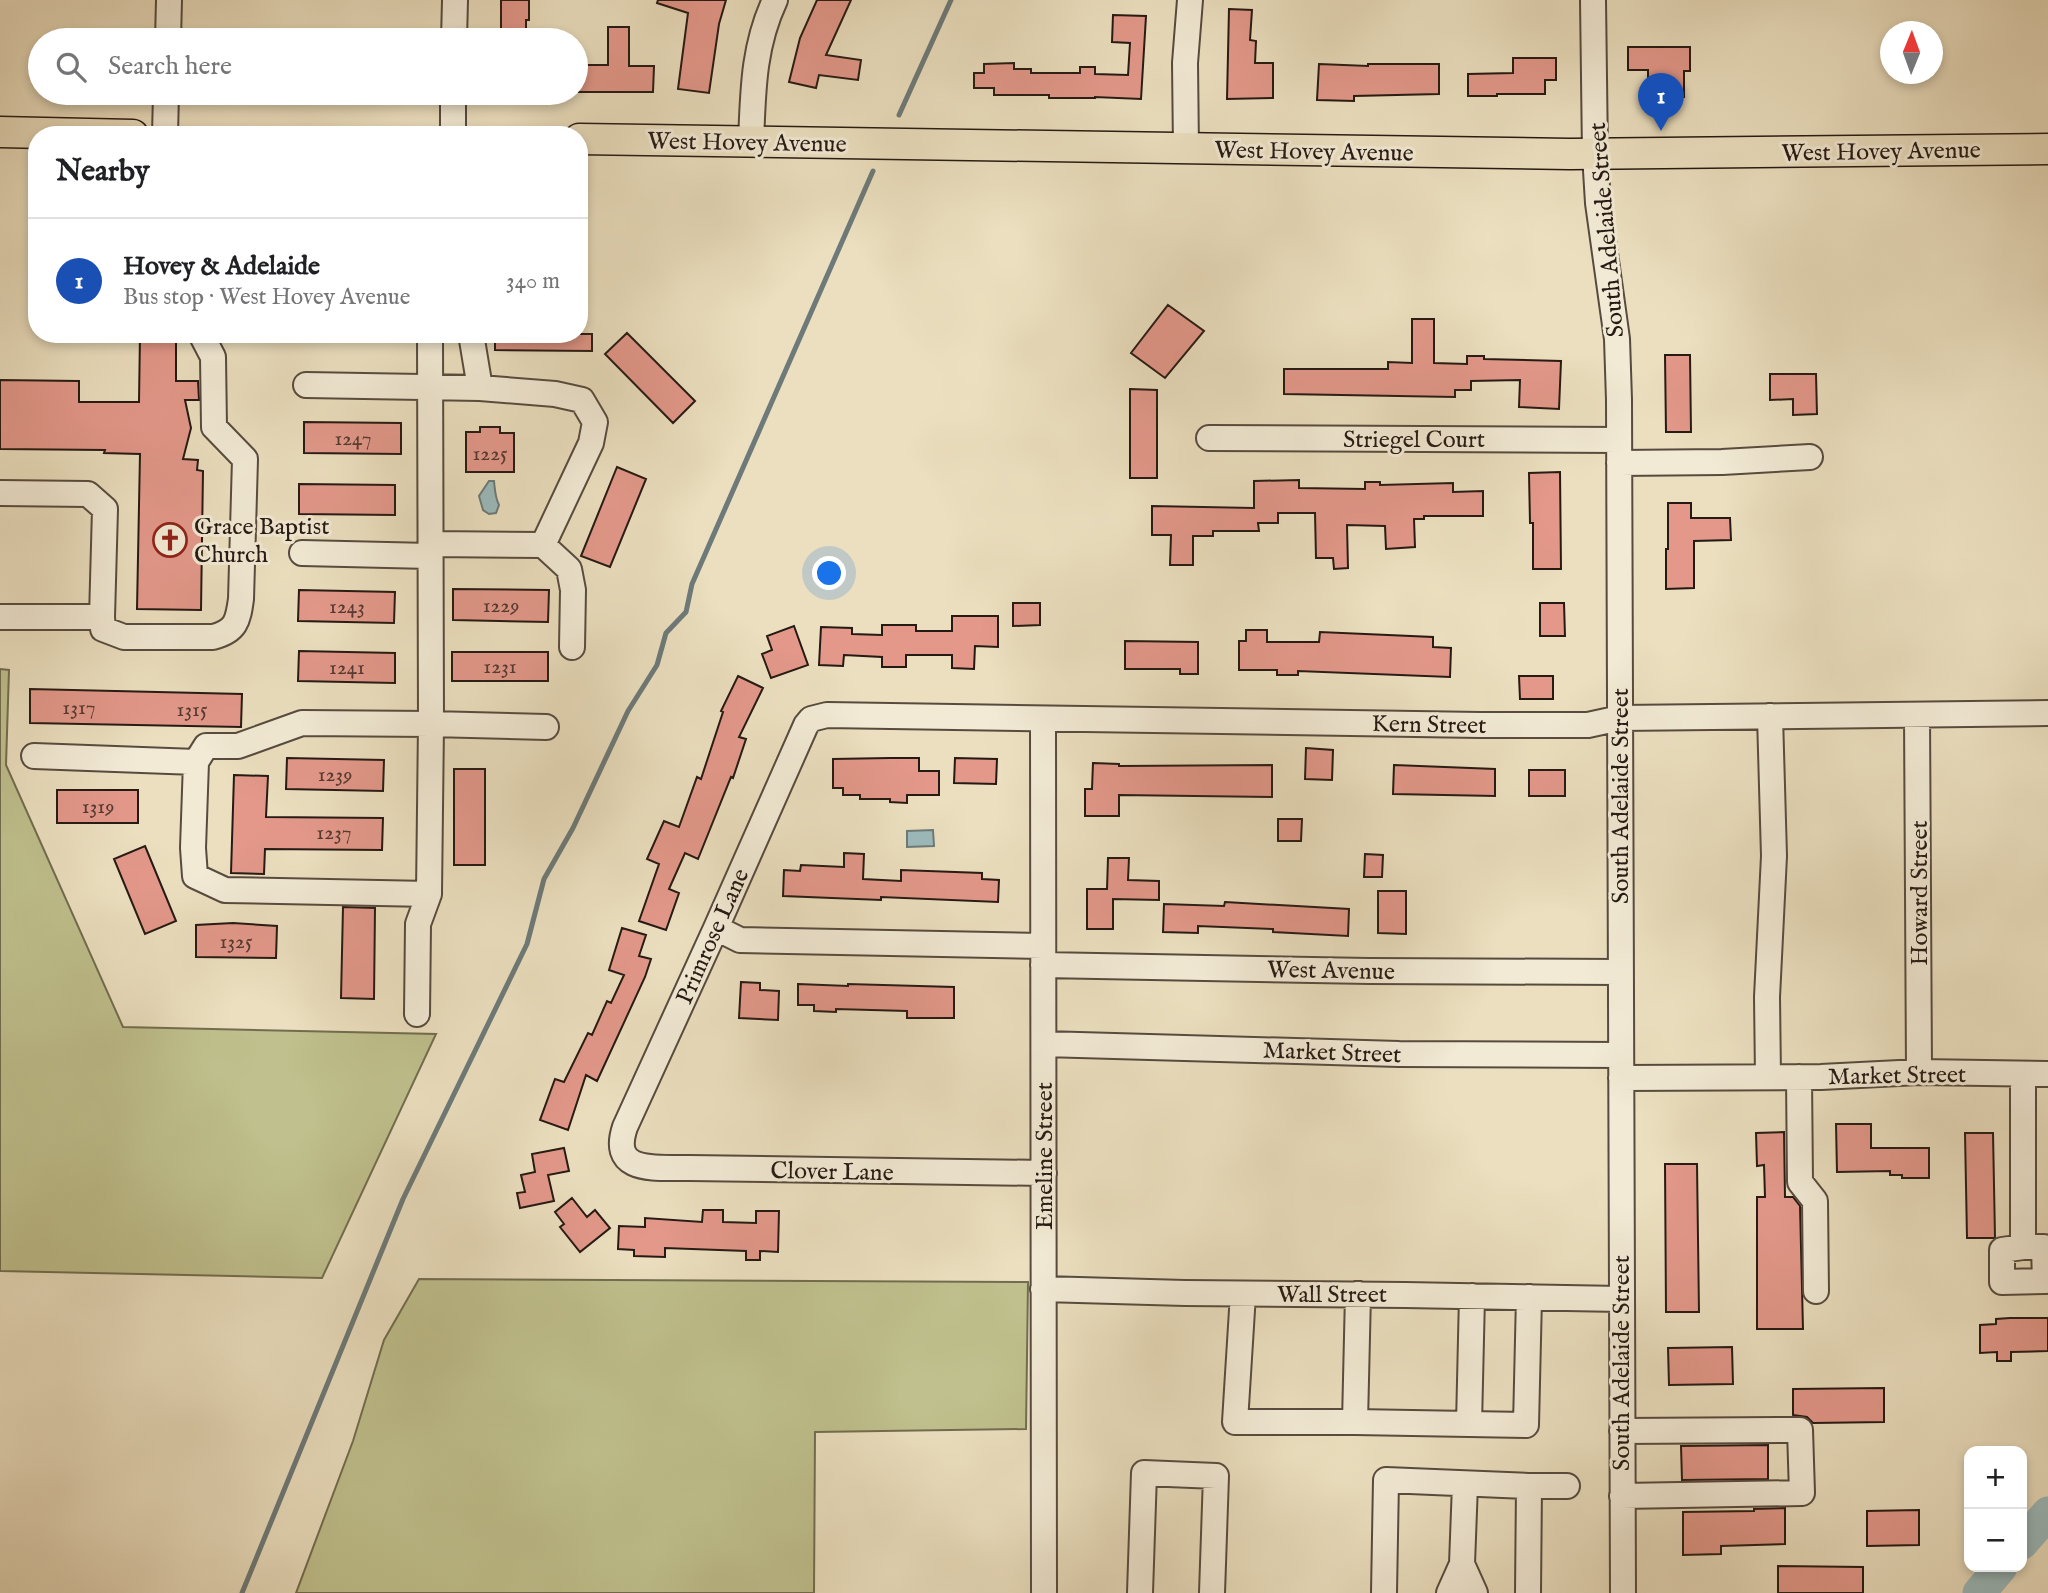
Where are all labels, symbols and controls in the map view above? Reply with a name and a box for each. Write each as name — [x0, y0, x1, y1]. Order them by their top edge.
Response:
north arrow — [1880, 21, 1943, 84]
search box — [28, 28, 588, 105]
icon: search — [52, 48, 90, 86]
text: Search here — [108, 50, 232, 83]
pin: 1 — [1638, 73, 1684, 131]
street label: South Adelaide Street — [1583, 121, 1632, 339]
street label: West Hovey Avenue — [647, 126, 847, 161]
street label: West Hovey Avenue — [1214, 135, 1414, 170]
street label: West Hovey Avenue — [1781, 135, 1981, 170]
text: Nearby — [56, 153, 149, 191]
text: Hovey & Adelaide — [123, 250, 320, 283]
text: 1 — [75, 267, 83, 296]
text: 340 m — [506, 267, 560, 296]
text: Bus stop · West Hovey Avenue — [123, 283, 410, 312]
street label: Striegel Court — [1343, 425, 1485, 456]
house number: 1247 — [334, 426, 372, 453]
house number: 1225 — [472, 441, 508, 468]
place label: Grace Baptist Church — [194, 512, 329, 571]
church icon: Grace Baptist Church — [151, 521, 189, 559]
your location — [812, 556, 846, 590]
house number: 1229 — [483, 593, 519, 620]
house number: 1243 — [329, 594, 365, 621]
house number: 1231 — [483, 654, 517, 681]
house number: 1241 — [329, 655, 365, 682]
street label: South Adelaide Street — [1606, 688, 1637, 904]
house number: 1317 — [62, 695, 96, 722]
house number: 1315 — [176, 697, 208, 724]
street label: Kern Street — [1371, 709, 1487, 742]
house number: 1239 — [318, 762, 352, 789]
house number: 1319 — [82, 794, 114, 821]
house number: 1237 — [316, 820, 352, 847]
street label: Howard Street — [1905, 820, 1936, 966]
street label: Primrose Lane — [670, 864, 757, 1009]
house number: 1325 — [219, 929, 253, 956]
street label: West Avenue — [1267, 955, 1395, 988]
street label: Market Street — [1262, 1036, 1402, 1071]
street label: Market Street — [1828, 1060, 1967, 1093]
street label: Emeline Street — [1030, 1082, 1061, 1230]
street label: Clover Lane — [770, 1156, 894, 1189]
street label: South Adelaide Street — [1607, 1255, 1638, 1471]
street label: Wall Street — [1277, 1280, 1387, 1311]
map controls — [1964, 1446, 2027, 1572]
button: + — [1964, 1446, 2027, 1509]
button: − — [1964, 1509, 2027, 1572]

